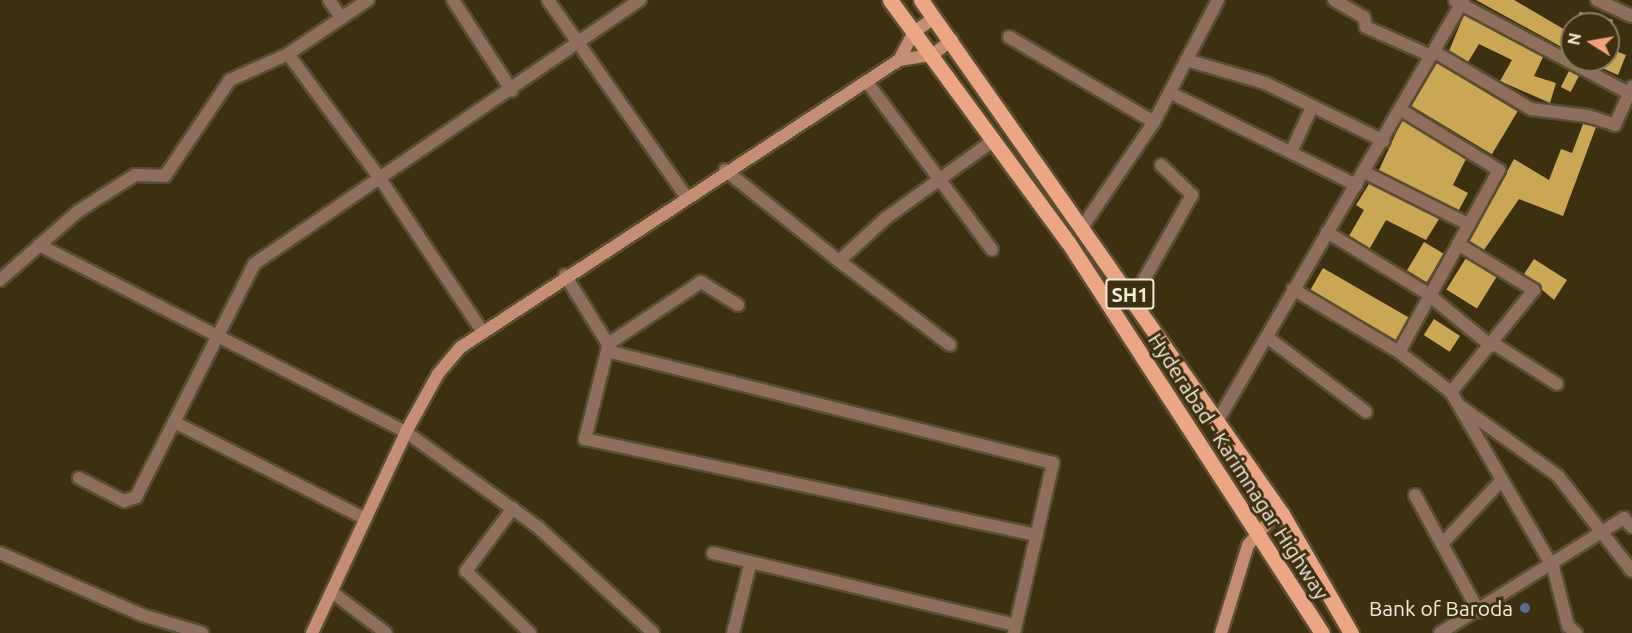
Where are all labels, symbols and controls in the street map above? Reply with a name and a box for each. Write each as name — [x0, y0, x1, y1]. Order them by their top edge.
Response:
north arrow — [1560, 12, 1620, 72]
text: N — [1564, 31, 1584, 47]
road number: SH1 — [1104, 277, 1156, 311]
street label: Hyderabad - Karimnagar Highway — [1143, 328, 1335, 604]
place label: Bank of Baroda — [1369, 595, 1513, 621]
marker: Bank of Baroda — [1518, 601, 1532, 615]

